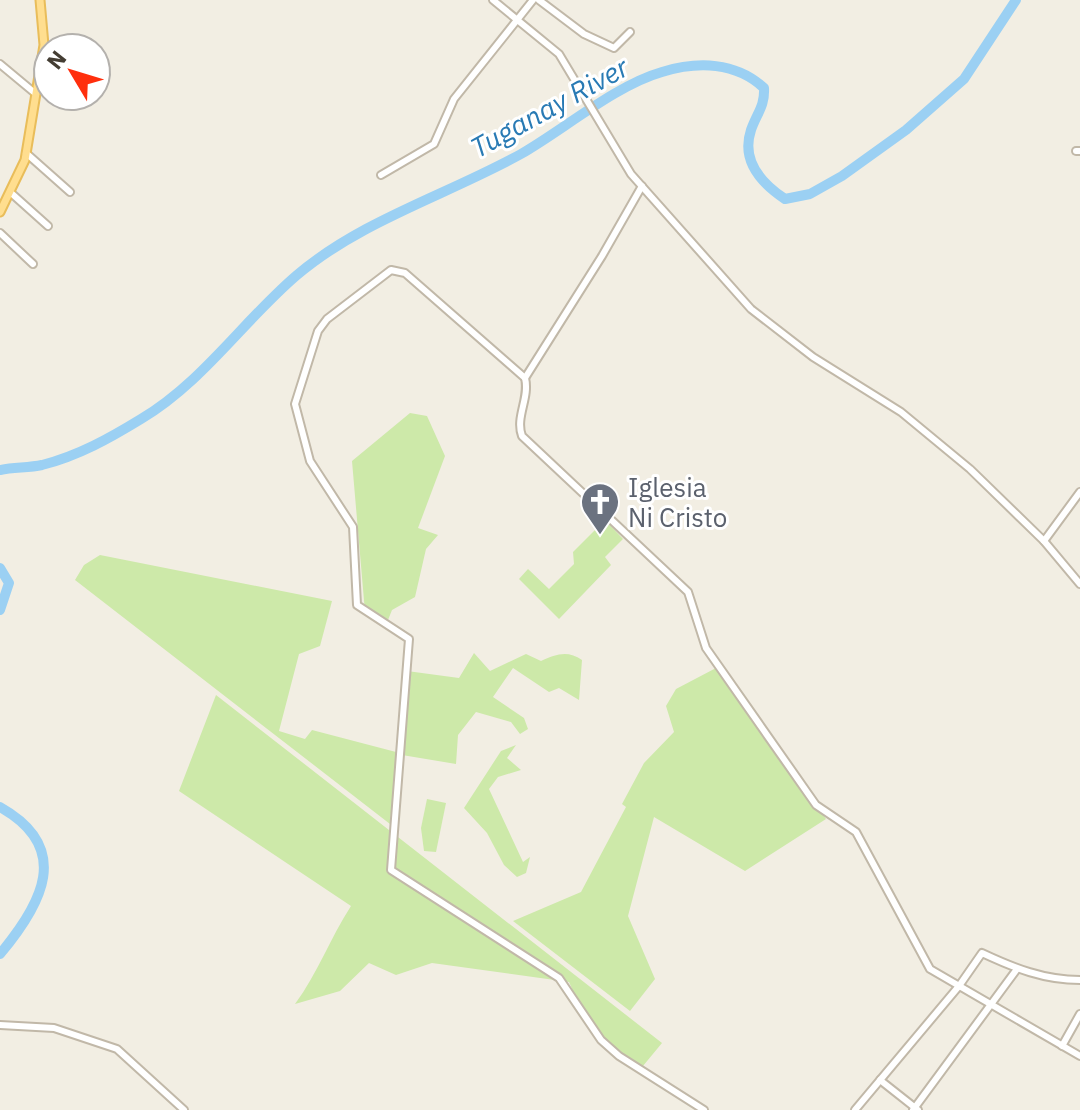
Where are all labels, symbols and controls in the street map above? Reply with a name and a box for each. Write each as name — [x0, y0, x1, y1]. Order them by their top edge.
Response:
north arrow — [32, 32, 112, 112]
text: N — [40, 44, 72, 75]
water label: Tuganay River — [463, 48, 635, 166]
place label: Iglesia Ni Cristo — [628, 470, 727, 534]
church icon: Iglesia Ni Cristo — [579, 481, 621, 536]

